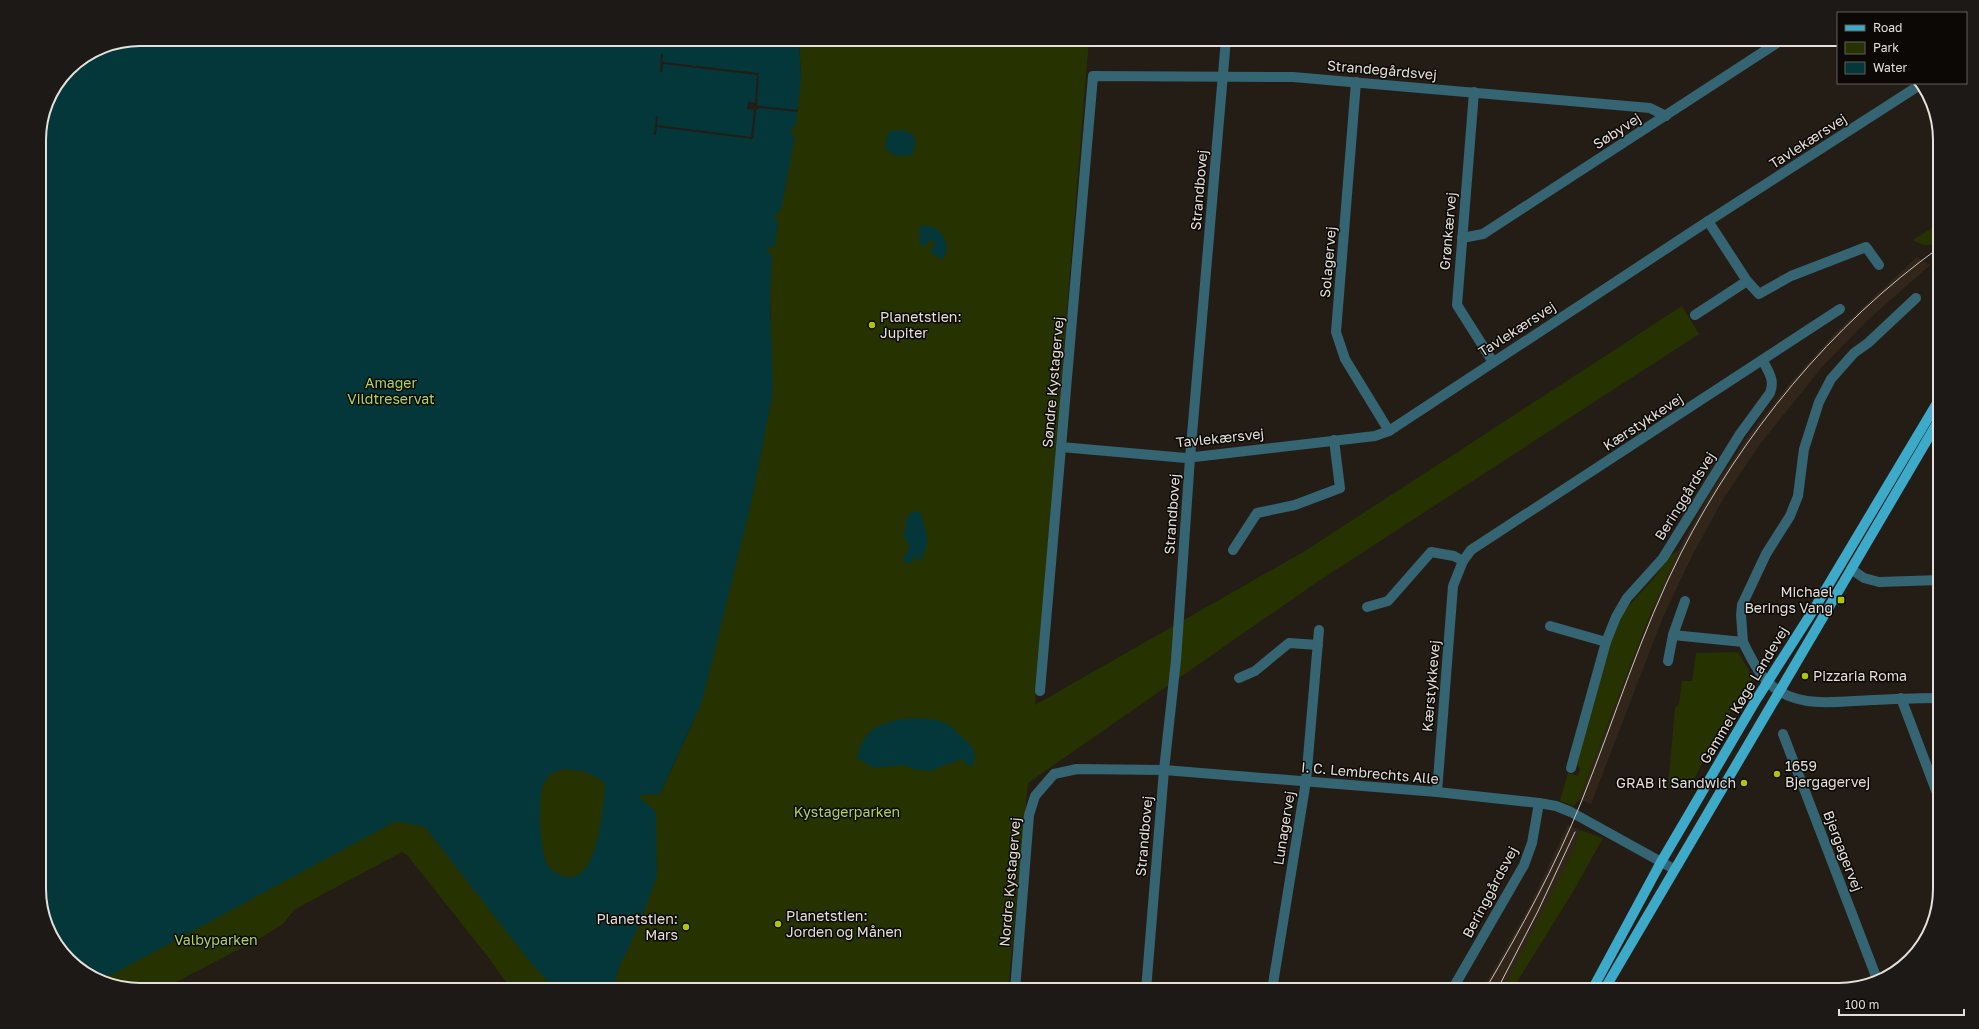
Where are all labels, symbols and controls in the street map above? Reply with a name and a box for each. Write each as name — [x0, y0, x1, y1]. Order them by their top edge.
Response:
legend — [1837, 12, 1967, 84]
text: Road — [1873, 20, 1902, 35]
text: Park — [1873, 40, 1899, 55]
street label: Strandegårdsvej — [1326, 56, 1438, 83]
text: Water — [1873, 60, 1907, 75]
street label: Søbyvej — [1590, 109, 1644, 152]
street label: Tavlekærsvej — [1766, 109, 1849, 172]
street label: Strandbovej — [1187, 149, 1210, 231]
street label: Grønkærvej — [1436, 191, 1459, 271]
street label: Solagervej — [1316, 225, 1339, 298]
street label: Tavlekærsvej — [1475, 297, 1558, 360]
place label: Planetstien: Jupiter — [880, 308, 962, 341]
street label: Søndre Kystagervej — [1038, 316, 1067, 448]
marker: Planetstien: Jupiter — [867, 320, 877, 330]
park label: Amager Vildtreservat — [347, 374, 435, 407]
street label: Kærstykkevej — [1600, 389, 1686, 454]
street label: Tavlekærsvej — [1175, 424, 1265, 451]
street label: Beringgårdsvej — [1651, 448, 1719, 543]
street label: Strandbovej — [1160, 473, 1183, 555]
place label: Michael Berings Vang — [1744, 583, 1833, 616]
marker: Michael Berings Vang — [1836, 595, 1846, 605]
street label: Gammel Køge Landevej — [1696, 623, 1791, 767]
street label: Kærstykkevej — [1418, 639, 1443, 733]
place label: Pizzaria Roma — [1813, 667, 1907, 684]
marker: Pizzaria Roma — [1800, 671, 1810, 681]
place label: 1659 Bjergagervej — [1785, 757, 1870, 790]
street label: I. C. Lembrechts Alle — [1301, 758, 1440, 787]
marker: 1659 Bjergagervej — [1772, 769, 1782, 779]
place label: GRAB it Sandwich — [1616, 774, 1736, 791]
marker: GRAB it Sandwich — [1739, 778, 1749, 788]
street label: Lunagervej — [1269, 790, 1298, 866]
street label: Strandbovej — [1132, 795, 1155, 877]
park label: Kystagerparken — [794, 803, 900, 820]
street label: Bjergagervej — [1820, 808, 1867, 894]
street label: Nordre Kystagervej — [995, 817, 1024, 947]
street label: Beringgårdsvej — [1458, 843, 1521, 940]
place label: Planetstien: Jorden og Månen — [786, 907, 902, 940]
place label: Planetstien: Mars — [596, 910, 678, 943]
marker: Planetstien: Jorden og Månen — [773, 919, 783, 929]
marker: Planetstien: Mars — [681, 922, 691, 932]
park label: Valbyparken — [174, 931, 258, 948]
scale bar — [1839, 991, 1964, 1017]
text: 100 m — [1845, 997, 1879, 1012]

